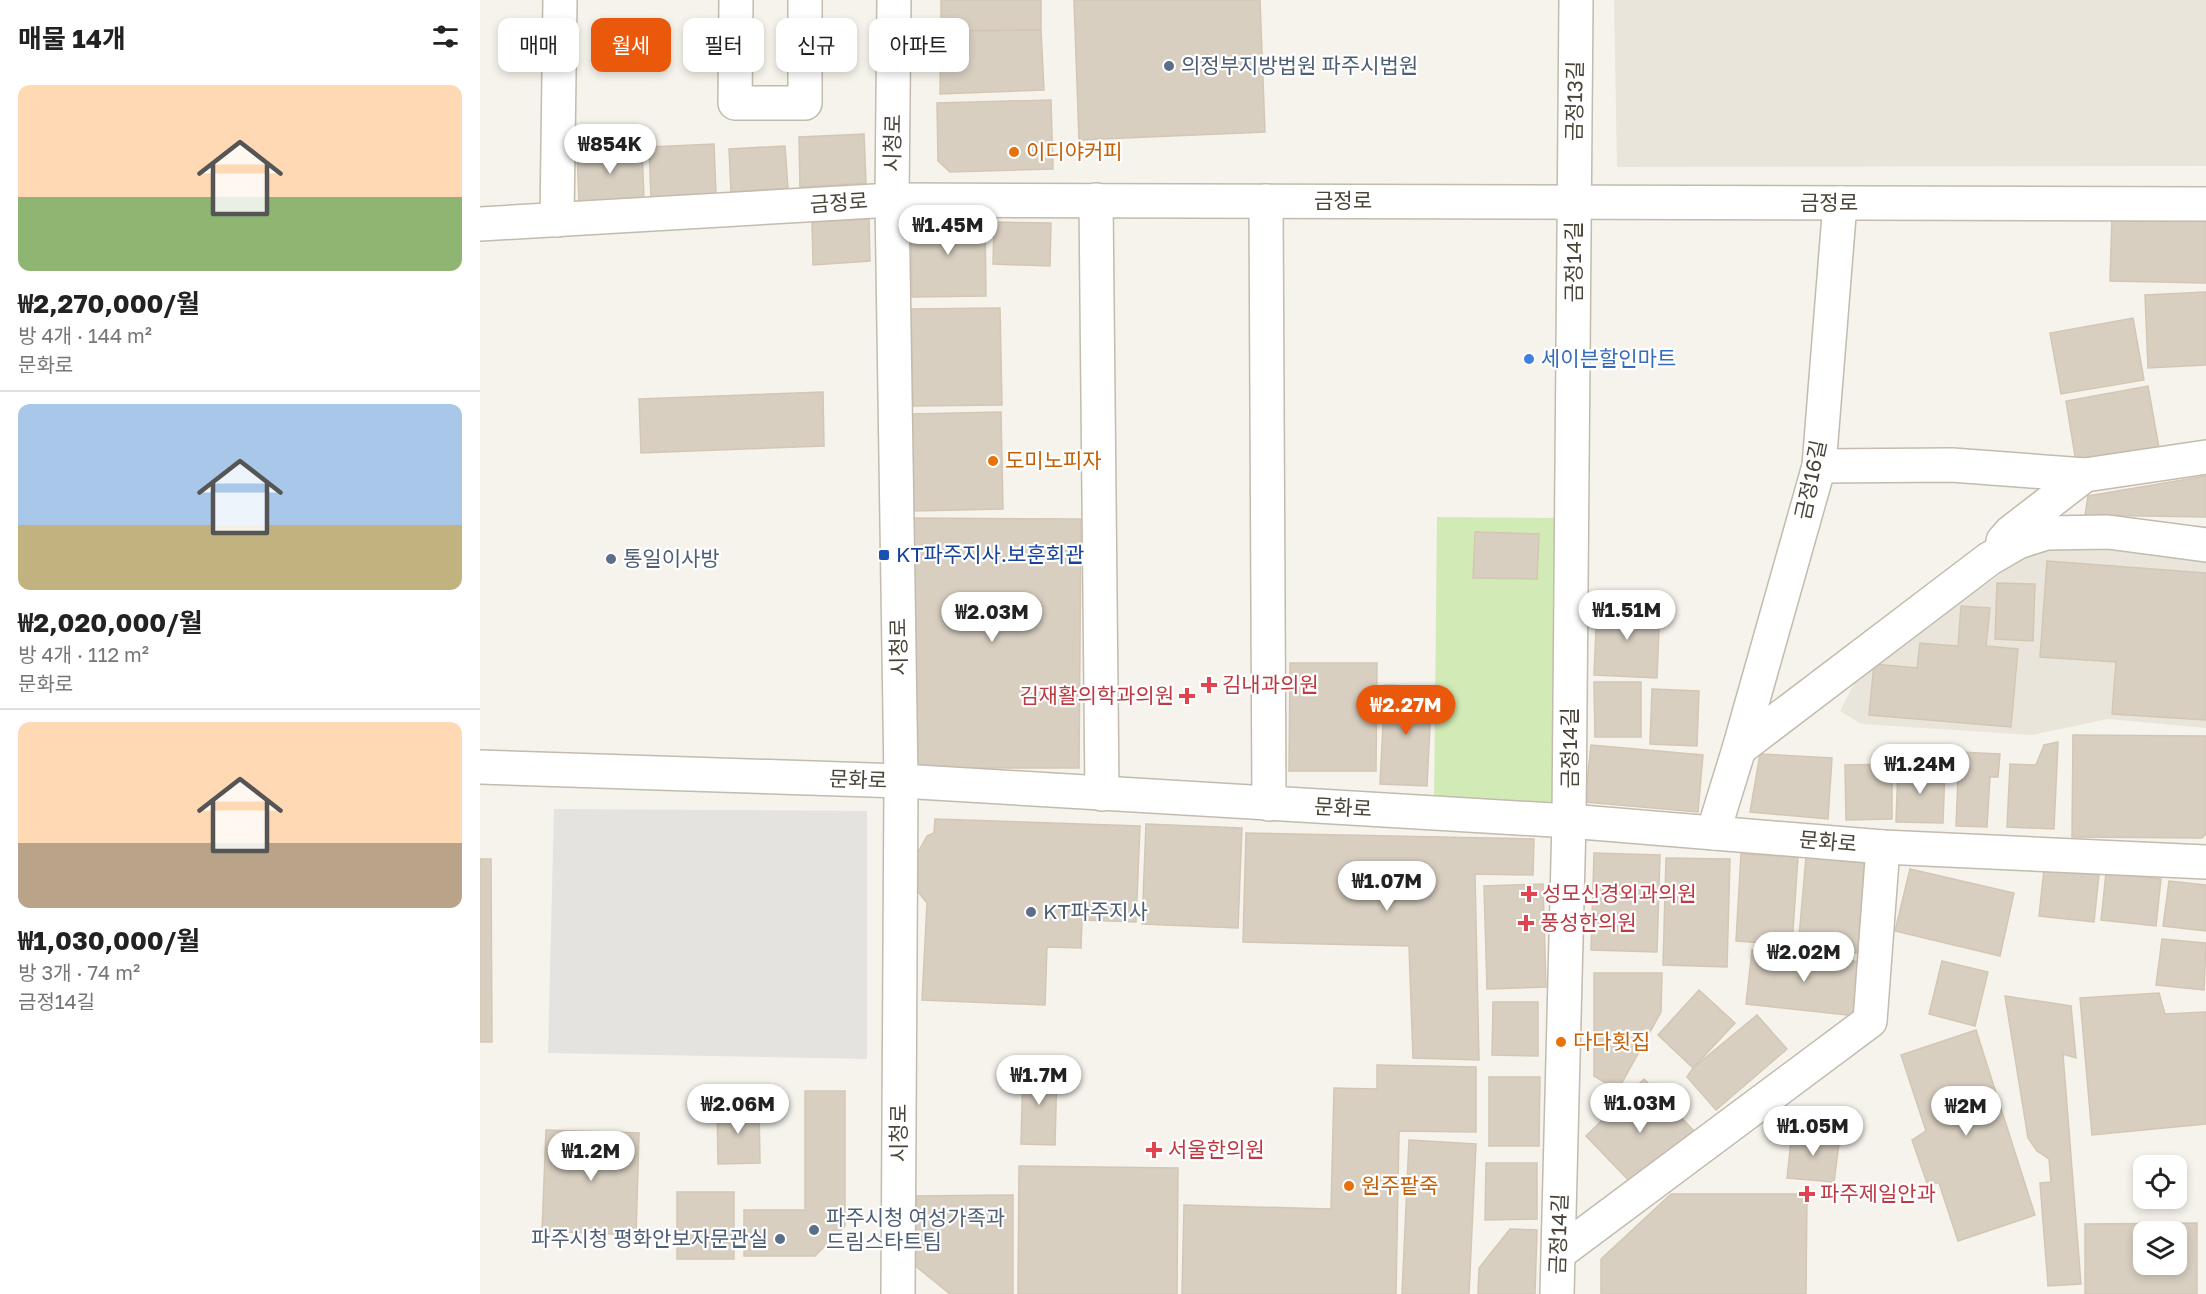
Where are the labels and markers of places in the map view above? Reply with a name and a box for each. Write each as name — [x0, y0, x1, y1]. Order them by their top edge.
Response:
place label: 의정부지방법원 파주시법원 — [1181, 52, 1418, 78]
marker: 의정부지방법원 파주시법원 — [1162, 59, 1176, 73]
pin: ₩854K — [568, 124, 652, 175]
place label: 이디야커피 — [1026, 138, 1123, 164]
marker: 이디야커피 — [1007, 145, 1021, 159]
pin: ₩1.45M — [899, 205, 997, 256]
place label: 세이븐할인마트 — [1541, 345, 1676, 371]
marker: 세이븐할인마트 — [1522, 352, 1536, 366]
place label: 도미노피자 — [1005, 447, 1102, 473]
marker: 도미노피자 — [986, 454, 1000, 468]
place label: KT파주지사.보훈회관 — [896, 541, 1084, 567]
place label: 통일이사방 — [623, 545, 720, 571]
marker: KT파주지사.보훈회관 — [877, 548, 891, 562]
marker: 통일이사방 — [604, 552, 618, 566]
pin: ₩1.51M — [1578, 590, 1676, 641]
pin: ₩2.03M — [943, 592, 1041, 643]
place label: 김내과의원 — [1222, 671, 1319, 697]
marker: 김내과의원 — [1200, 676, 1218, 694]
place label: 김재활의학과의원 — [1019, 682, 1174, 708]
pin: ₩2.27M — [1357, 685, 1455, 736]
marker: 김재활의학과의원 — [1178, 687, 1196, 705]
pin: ₩1.24M — [1871, 744, 1969, 795]
pin: ₩1.07M — [1338, 861, 1436, 912]
place label: 성모신경외과의원 — [1542, 880, 1697, 906]
marker: 성모신경외과의원 — [1520, 885, 1538, 903]
place label: KT파주지사 — [1043, 898, 1148, 924]
marker: KT파주지사 — [1024, 905, 1038, 919]
place label: 풍성한의원 — [1540, 909, 1637, 935]
marker: 풍성한의원 — [1517, 914, 1535, 932]
pin: ₩2.02M — [1755, 932, 1853, 983]
place label: 다다횟집 — [1573, 1028, 1650, 1054]
marker: 다다횟집 — [1554, 1035, 1568, 1049]
pin: ₩1.7M — [997, 1055, 1081, 1106]
pin: ₩1.03M — [1591, 1083, 1689, 1134]
pin: ₩2.06M — [689, 1084, 787, 1135]
pin: ₩2M — [1937, 1086, 1995, 1137]
pin: ₩1.05M — [1764, 1106, 1862, 1157]
pin: ₩1.2M — [549, 1131, 633, 1182]
place label: 서울한의원 — [1168, 1136, 1265, 1162]
marker: 서울한의원 — [1145, 1141, 1163, 1159]
place label: 원주팥죽 — [1361, 1172, 1438, 1198]
marker: 원주팥죽 — [1342, 1179, 1356, 1193]
place label: 파주제일안과 — [1820, 1180, 1936, 1206]
marker: 파주제일안과 — [1798, 1185, 1816, 1203]
place label: 파주시청 여성가족과 드림스타트팀 — [826, 1204, 1005, 1254]
marker: 파주시청 여성가족과 드림스타트팀 — [807, 1223, 821, 1237]
place label: 파주시청 평화안보자문관실 — [531, 1225, 768, 1251]
marker: 파주시청 평화안보자문관실 — [773, 1232, 787, 1246]

